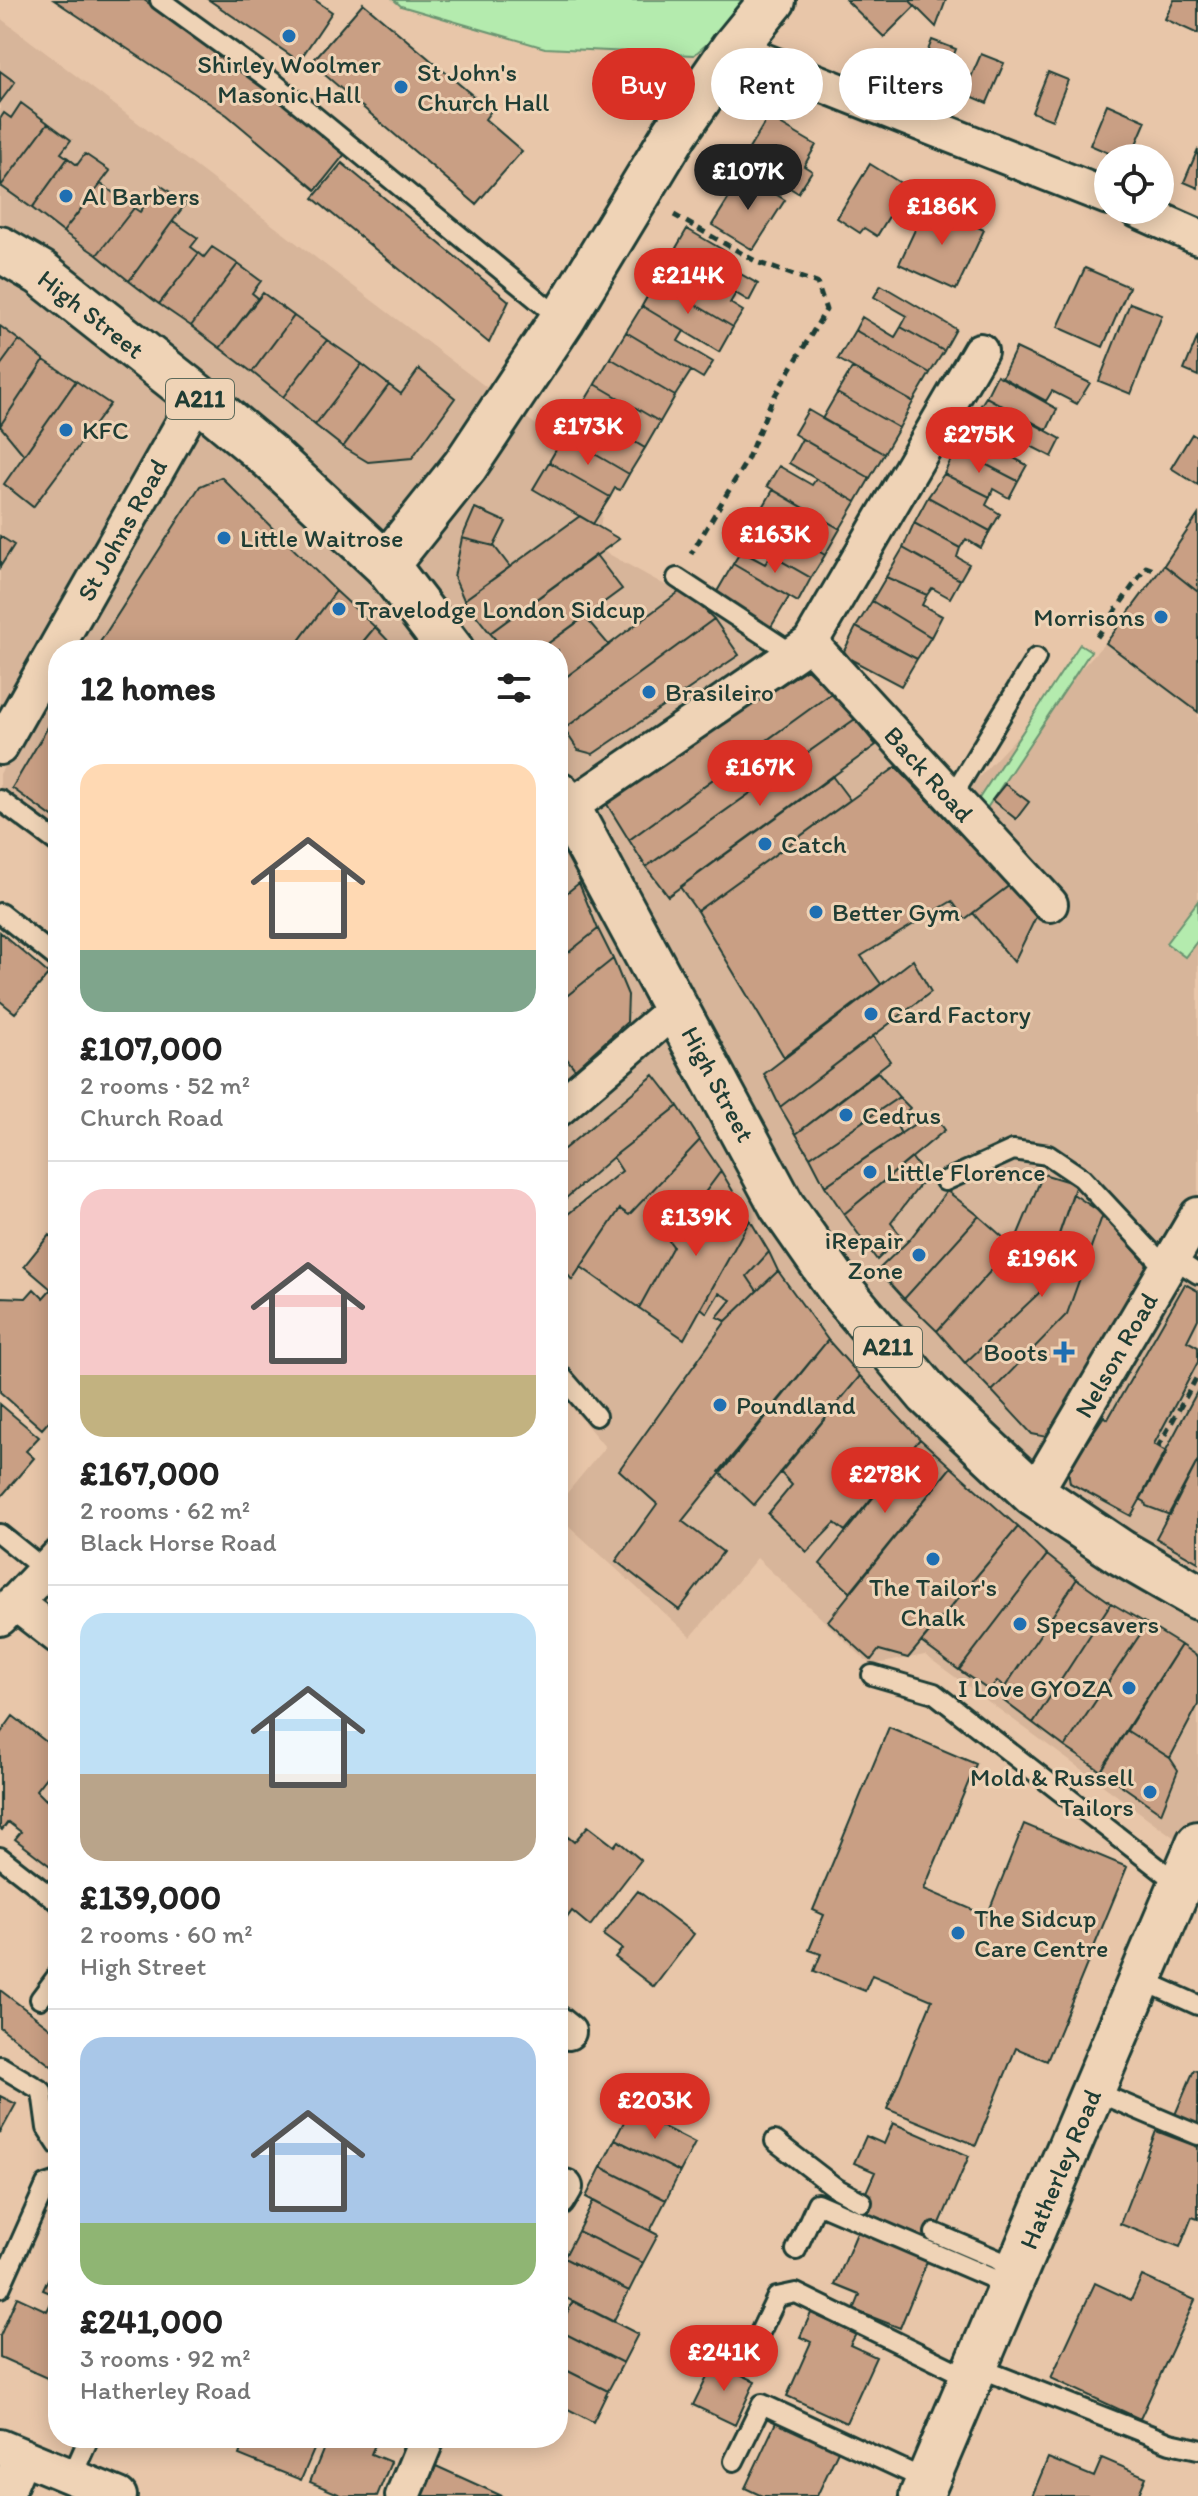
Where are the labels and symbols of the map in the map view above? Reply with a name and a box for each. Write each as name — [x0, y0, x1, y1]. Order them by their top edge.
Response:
marker: Shirley Woolmer Masonic Hall — [280, 27, 298, 45]
place label: Shirley Woolmer Masonic Hall — [197, 48, 381, 110]
place label: St John's Church Hall — [417, 56, 549, 118]
marker: St John's Church Hall — [392, 78, 410, 96]
pin: £107K — [692, 144, 804, 212]
pin: £186K — [886, 179, 998, 247]
place label: Al Barbers — [82, 180, 200, 212]
marker: Al Barbers — [57, 187, 75, 205]
pin: £214K — [632, 248, 744, 316]
street label: High Street — [31, 263, 151, 366]
road number: A211 — [166, 379, 234, 419]
pin: £173K — [532, 399, 644, 467]
pin: £275K — [923, 407, 1035, 475]
place label: KFC — [82, 414, 129, 446]
marker: KFC — [57, 421, 75, 439]
street label: St Johns Road — [70, 453, 174, 607]
pin: £163K — [719, 507, 831, 575]
place label: Little Waitrose — [240, 522, 404, 554]
marker: Little Waitrose — [215, 529, 233, 547]
place label: Travelodge London Sidcup — [355, 593, 645, 625]
marker: Travelodge London Sidcup — [330, 600, 348, 618]
place label: Morrisons — [1033, 601, 1145, 633]
marker: Morrisons — [1152, 608, 1170, 626]
place label: Brasileiro — [665, 676, 774, 708]
marker: Brasileiro — [640, 683, 658, 701]
street label: Back Road — [877, 719, 981, 829]
pin: £167K — [704, 740, 816, 808]
place label: Catch — [781, 828, 847, 860]
marker: Catch — [756, 835, 774, 853]
place label: Better Gym — [832, 896, 960, 928]
marker: Better Gym — [807, 903, 825, 921]
place label: Card Factory — [887, 998, 1031, 1030]
marker: Card Factory — [862, 1005, 880, 1023]
street label: High Street — [674, 1021, 762, 1148]
place label: Cedrus — [862, 1099, 941, 1131]
marker: Cedrus — [837, 1106, 855, 1124]
place label: Little Florence — [886, 1156, 1045, 1188]
marker: Little Florence — [861, 1163, 879, 1181]
pin: £139K — [640, 1190, 752, 1258]
place label: iRepair Zone — [825, 1224, 903, 1286]
pin: £196K — [986, 1231, 1098, 1299]
marker: iRepair Zone — [910, 1246, 928, 1264]
street label: Nelson Road — [1067, 1286, 1165, 1423]
road number: A211 — [854, 1327, 922, 1367]
place label: Boots — [983, 1336, 1048, 1368]
marker: Boots — [1055, 1343, 1073, 1361]
place label: Poundland — [736, 1389, 856, 1421]
marker: Poundland — [711, 1396, 729, 1414]
pin: £278K — [829, 1447, 941, 1515]
marker: The Tailor's Chalk — [924, 1550, 942, 1568]
place label: The Tailor's Chalk — [869, 1571, 997, 1633]
place label: Specsavers — [1036, 1608, 1159, 1640]
marker: Specsavers — [1011, 1615, 1029, 1633]
place label: I Love GYOZA — [958, 1672, 1113, 1704]
marker: I Love GYOZA — [1120, 1679, 1138, 1697]
place label: Mold & Russell Tailors — [970, 1761, 1134, 1823]
marker: Mold & Russell Tailors — [1141, 1783, 1159, 1801]
place label: The Sidcup Care Centre — [974, 1902, 1108, 1964]
marker: The Sidcup Care Centre — [949, 1924, 967, 1942]
pin: £203K — [599, 2073, 711, 2141]
street label: Hatherley Road — [1012, 2084, 1108, 2254]
pin: £241K — [668, 2325, 780, 2393]

